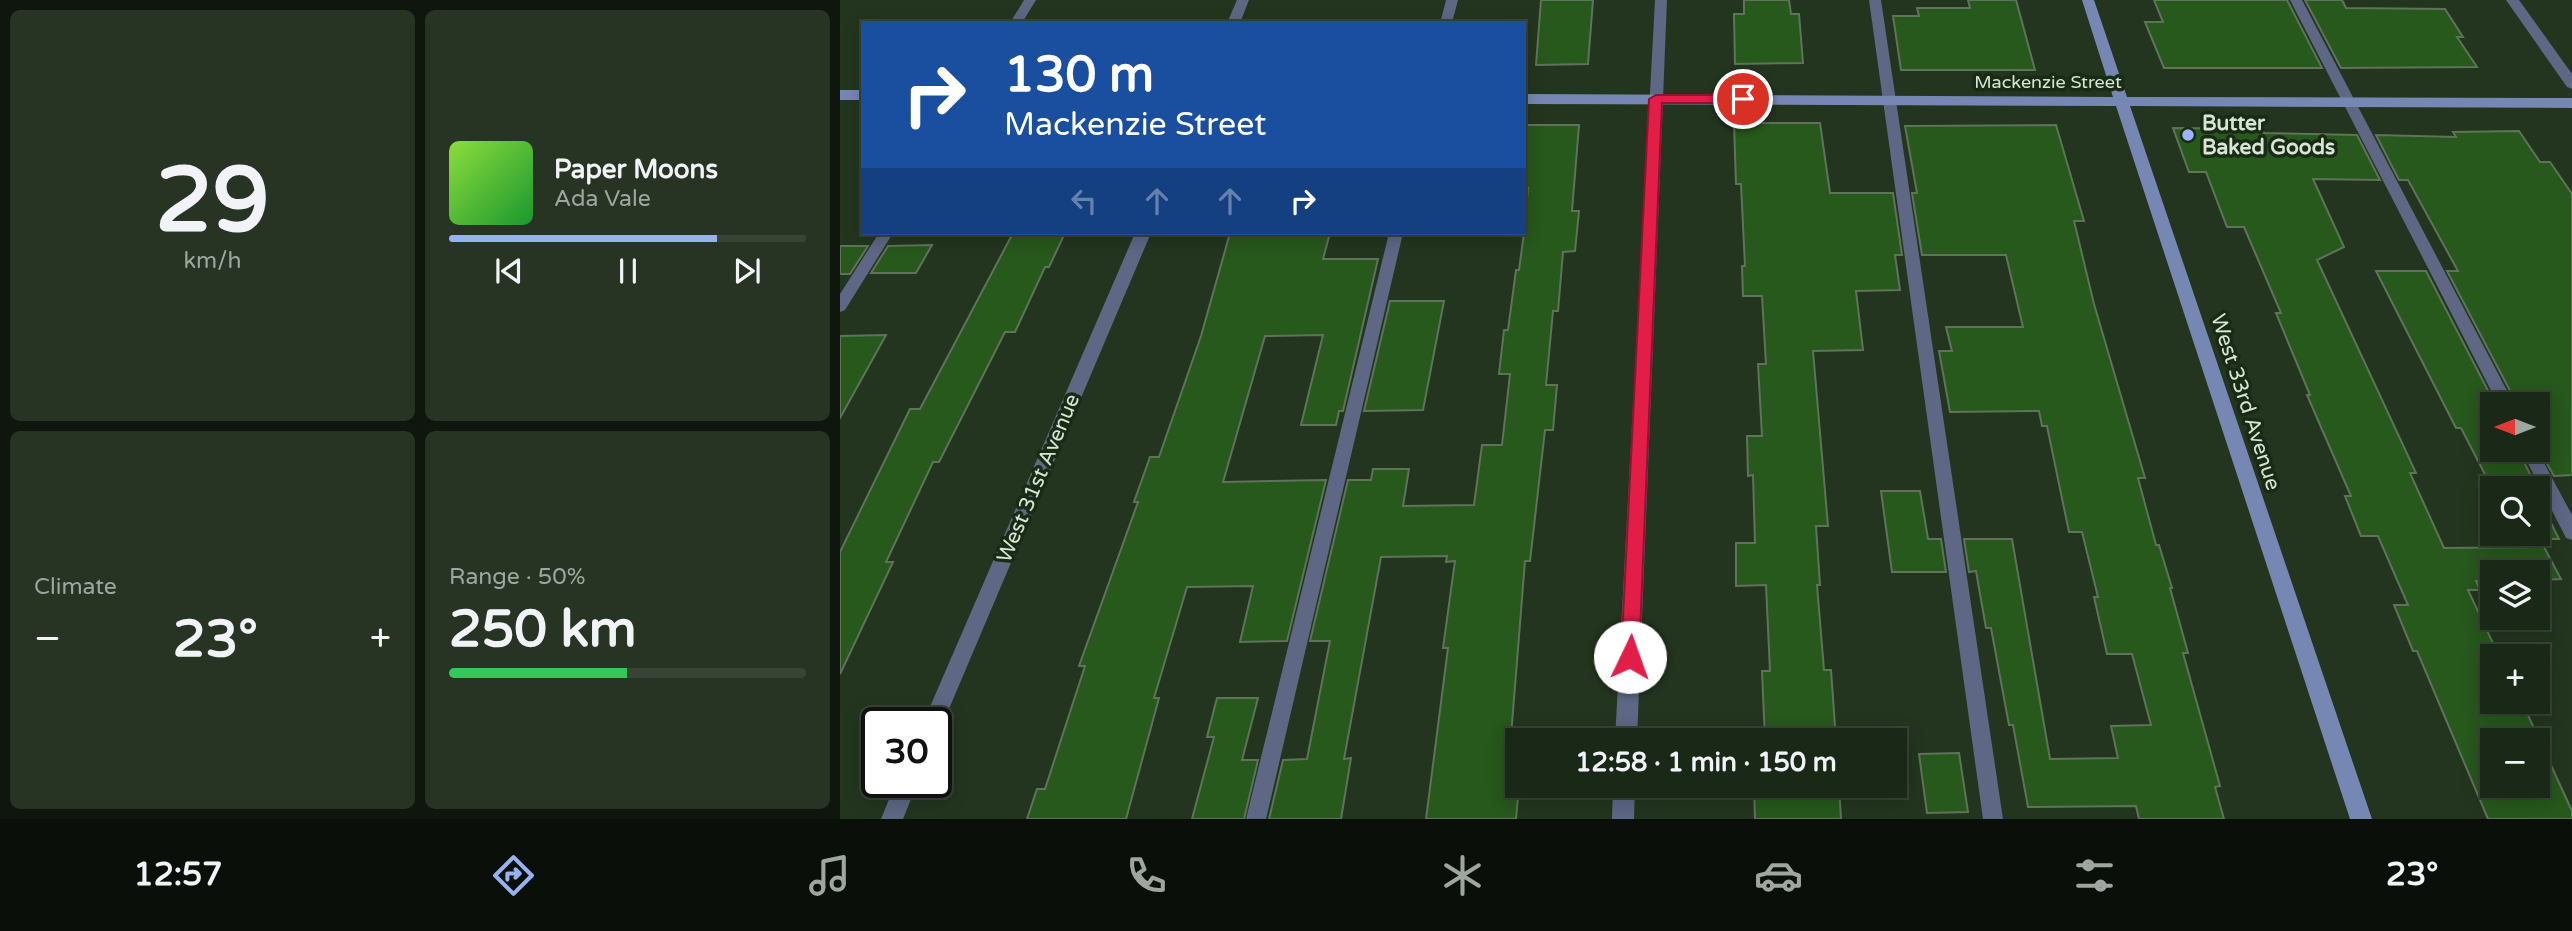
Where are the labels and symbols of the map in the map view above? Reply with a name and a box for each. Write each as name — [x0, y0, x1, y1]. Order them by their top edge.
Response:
pin — [1713, 69, 1773, 129]
street label: Mackenzie Street — [1974, 71, 2122, 93]
place label: Butter Baked Goods — [2202, 111, 2335, 160]
marker: Butter Baked Goods — [2180, 127, 2196, 143]
street label: West 33rd Avenue — [2205, 311, 2286, 493]
street label: West 31st Avenue — [992, 390, 1085, 566]
north arrow — [2480, 392, 2550, 462]
position arrow — [1593, 620, 1667, 694]
speed limit sign: 30 — [861, 707, 952, 798]

